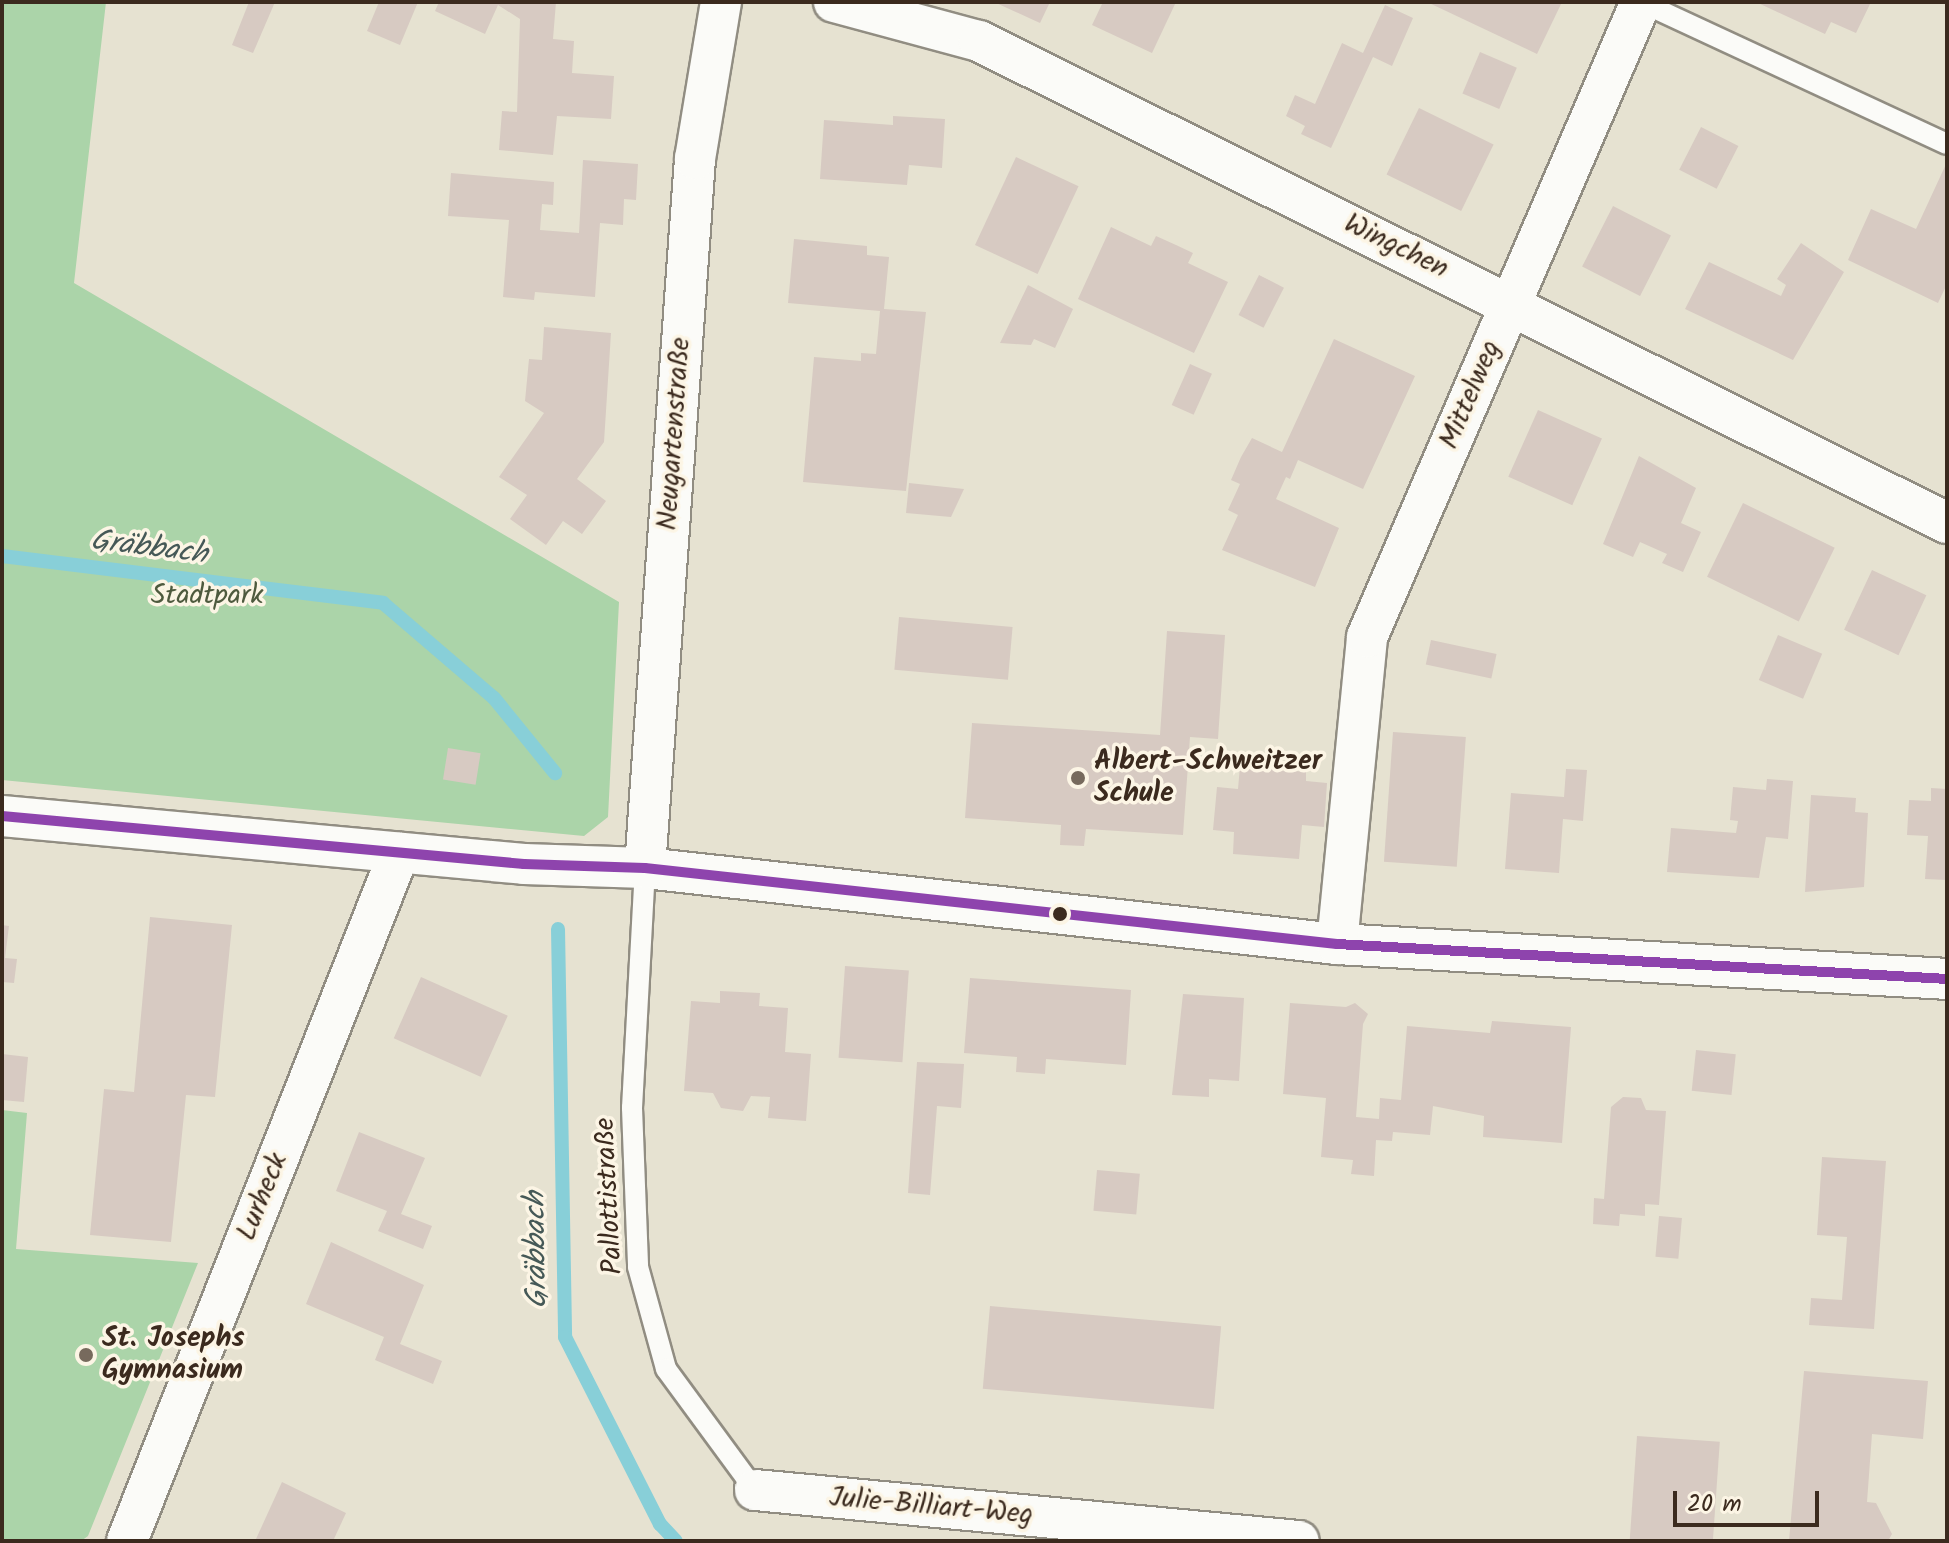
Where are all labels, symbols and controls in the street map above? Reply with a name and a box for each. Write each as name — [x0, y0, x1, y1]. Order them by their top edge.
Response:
street label: Wingchen — [1338, 207, 1454, 287]
street label: Neugartenstraße — [652, 336, 698, 532]
street label: Mittelweg — [1433, 336, 1509, 454]
water label: Gräbbach — [89, 523, 209, 573]
park label: Stadtpark — [151, 579, 263, 613]
place label: Albert-Schweitzer Schule — [1094, 745, 1322, 811]
marker: Albert-Schweitzer Schule — [1069, 769, 1087, 787]
unlabelled marker — [1052, 906, 1068, 922]
street label: Pallottistraße — [589, 1117, 631, 1275]
street label: Lurheck — [230, 1148, 296, 1246]
water label: Gräbbach — [518, 1191, 556, 1309]
place label: St. Josephs Gymnasium — [102, 1322, 245, 1388]
marker: St. Josephs Gymnasium — [77, 1346, 95, 1364]
scale bar — [1677, 1475, 1823, 1525]
street label: Julie-Billiart-Weg — [828, 1481, 1034, 1533]
text: 20 m — [1687, 1485, 1742, 1524]

